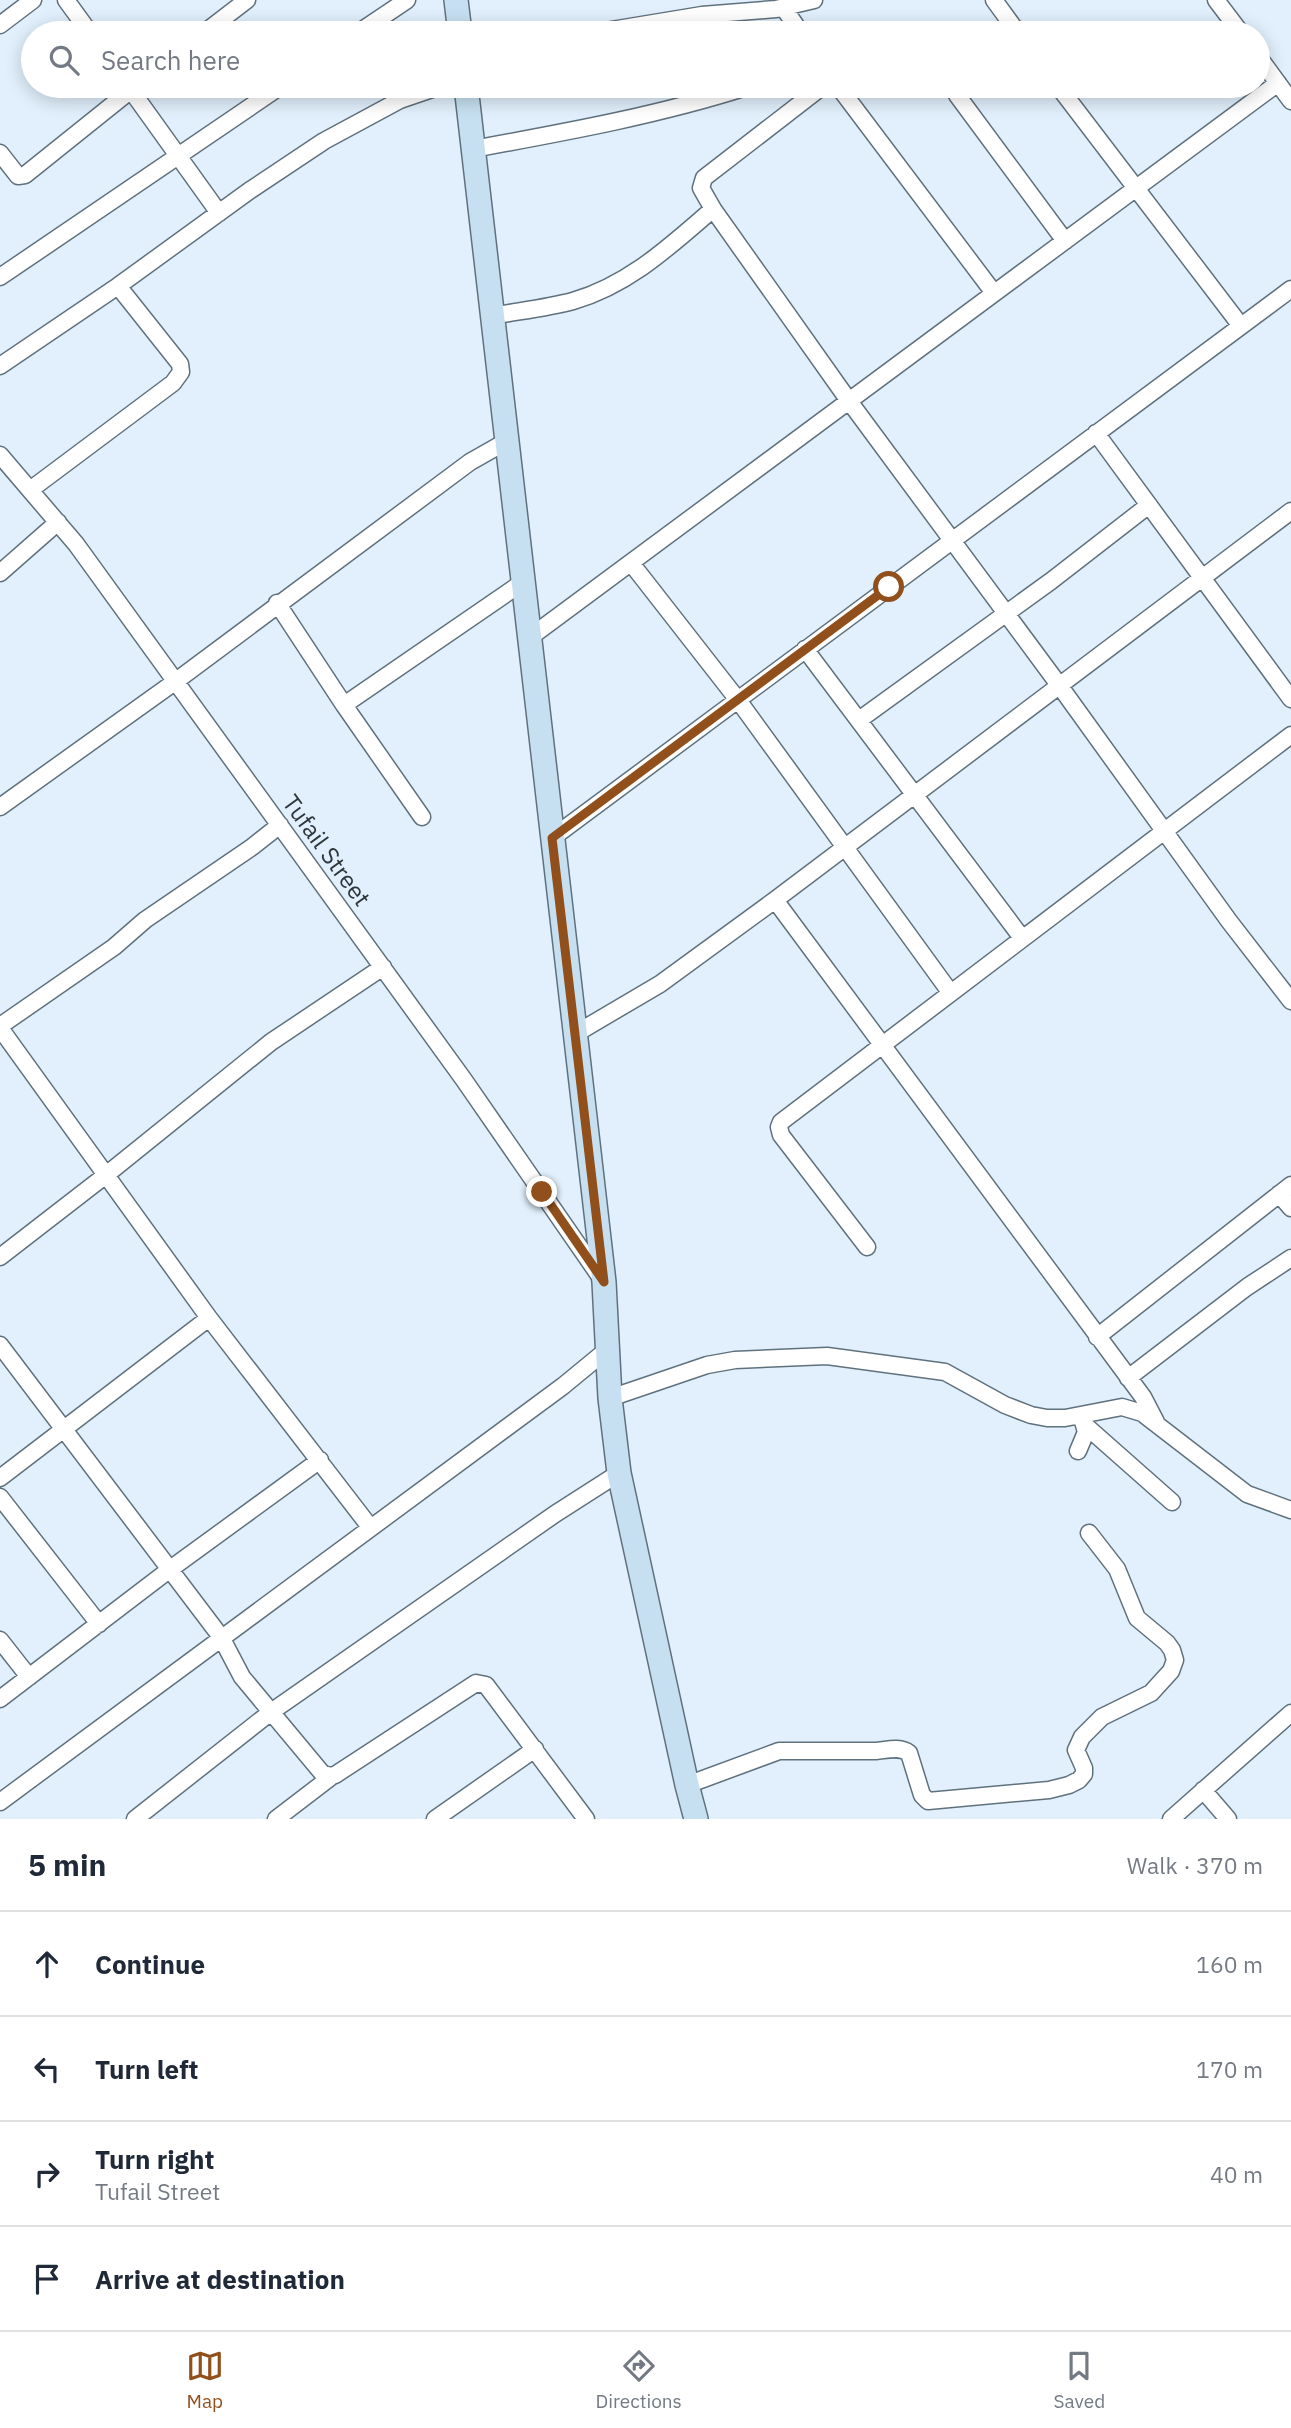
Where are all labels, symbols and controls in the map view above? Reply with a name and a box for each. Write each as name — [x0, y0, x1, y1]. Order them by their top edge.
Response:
search box — [21, 21, 1270, 98]
icon: search — [45, 41, 83, 79]
text: Search here — [101, 43, 240, 77]
route start — [873, 571, 904, 602]
street label: Tufail Street — [276, 788, 378, 912]
route end — [526, 1176, 557, 1207]
text: 5 min — [28, 1845, 106, 1884]
text: Walk · 370 m — [1127, 1850, 1263, 1880]
icon: ahead — [28, 1945, 66, 1983]
text: Continue — [95, 1947, 205, 1981]
text: 160 m — [1196, 1949, 1263, 1979]
icon: left — [28, 2050, 66, 2088]
text: Turn left — [95, 2052, 198, 2086]
text: 170 m — [1196, 2054, 1263, 2084]
text: Turn right — [95, 2142, 214, 2176]
icon: right — [28, 2155, 66, 2193]
text: 40 m — [1210, 2159, 1263, 2189]
text: Tufail Street — [95, 2176, 220, 2206]
icon: arrive — [28, 2260, 66, 2298]
text: Arrive at destination — [95, 2262, 345, 2296]
tab: Map — [186, 2347, 224, 2413]
tab: Directions — [595, 2347, 682, 2413]
tab: Saved — [1054, 2347, 1105, 2413]

